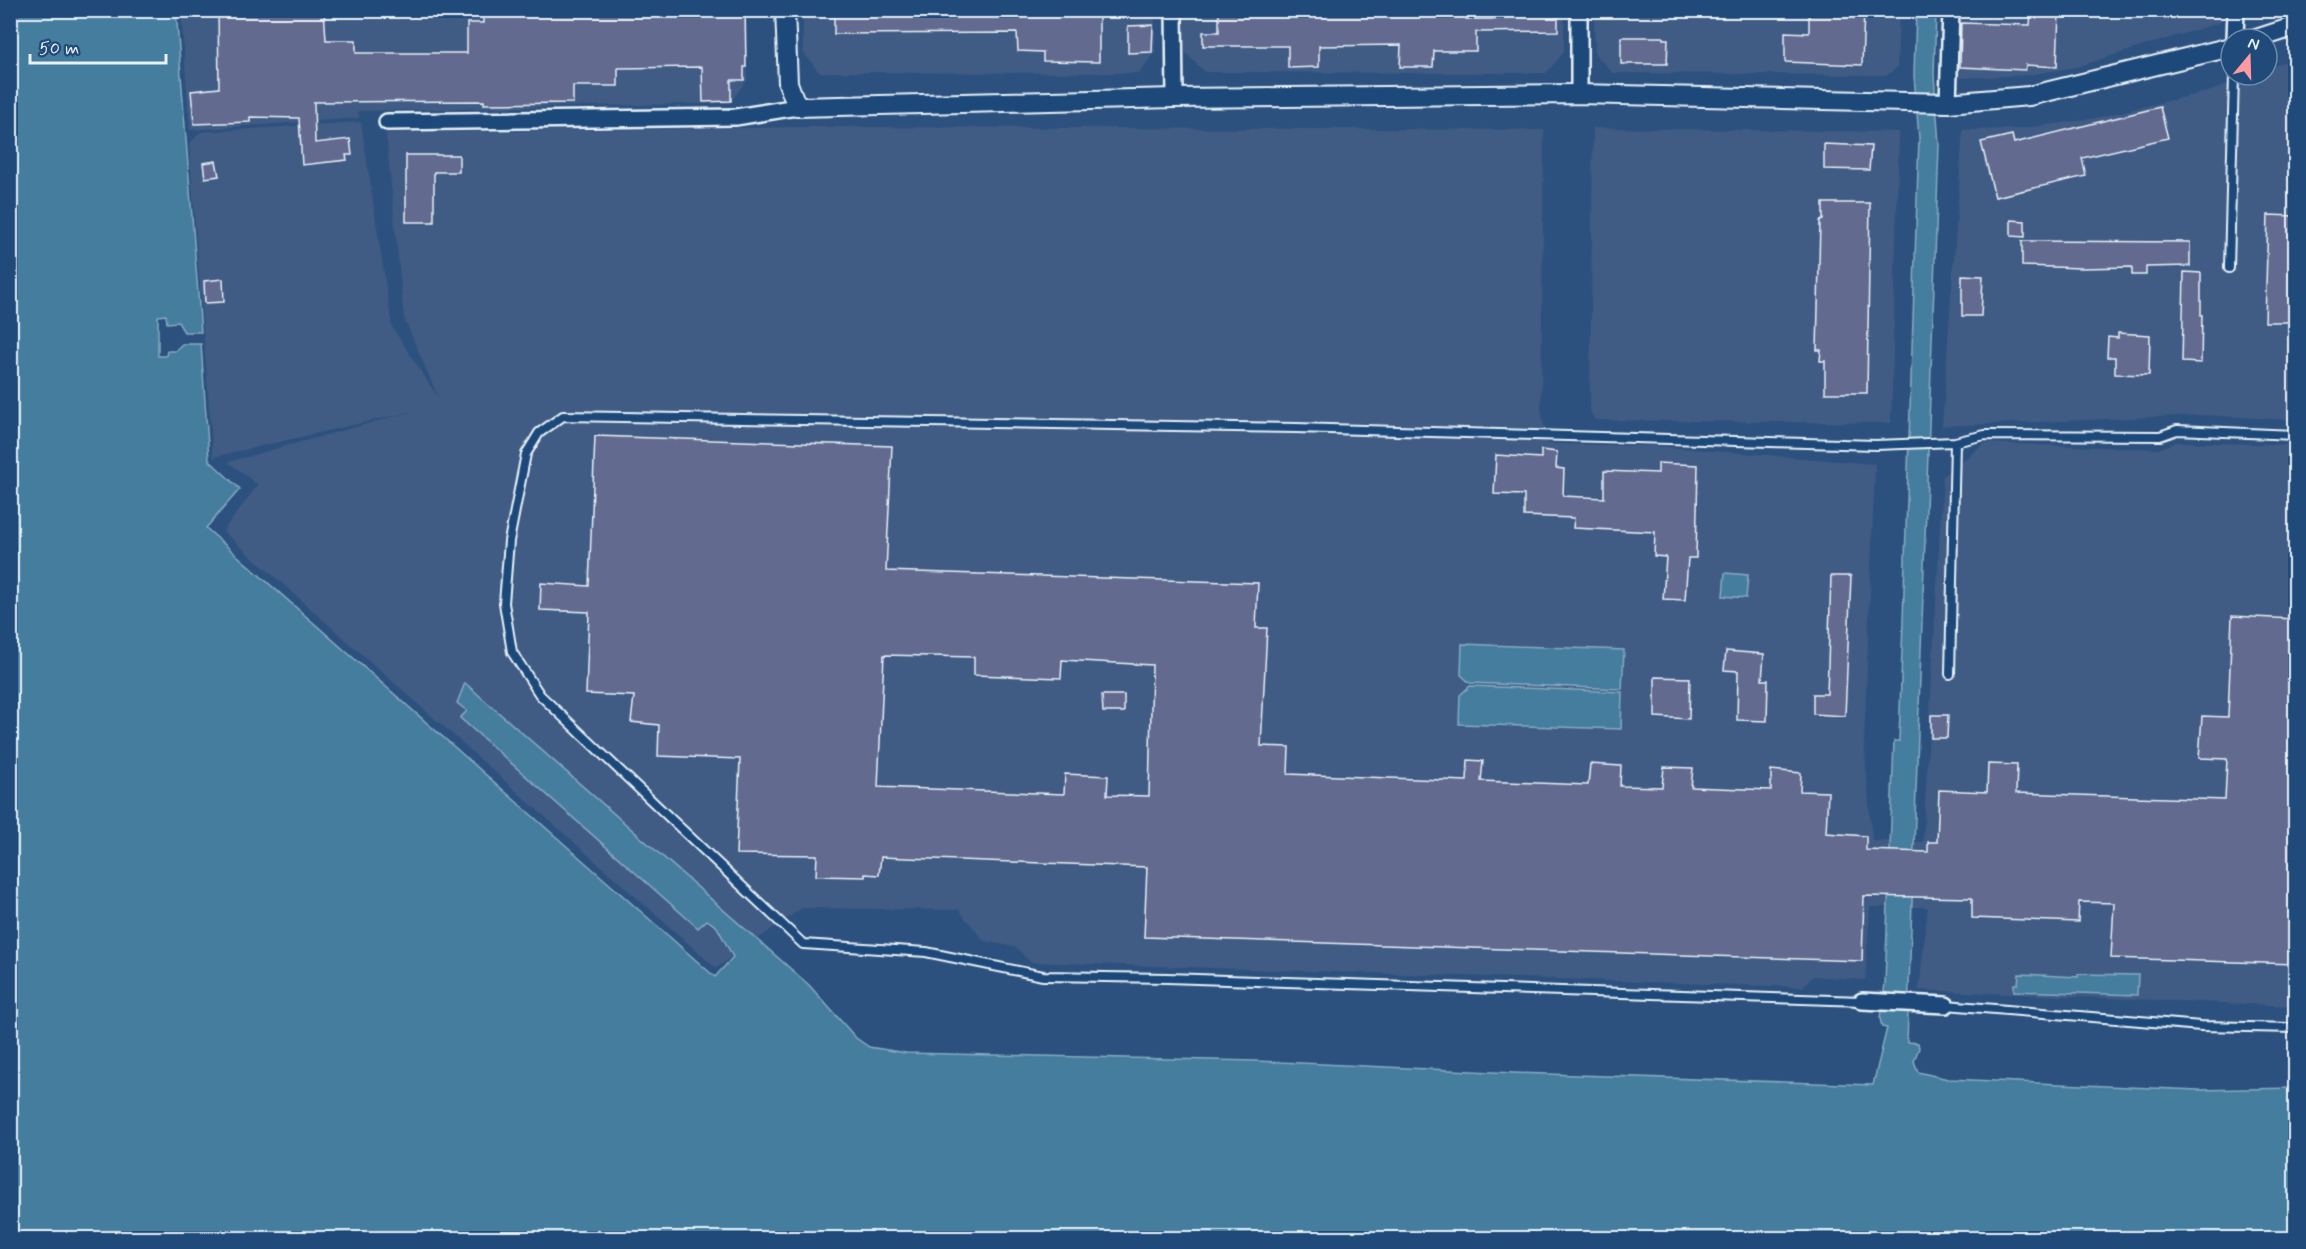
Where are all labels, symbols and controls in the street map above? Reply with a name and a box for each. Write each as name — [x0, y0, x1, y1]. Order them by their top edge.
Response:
scale bar — [30, 27, 166, 65]
north arrow — [2219, 27, 2279, 87]
text: N — [2245, 33, 2262, 56]
text: 50 m — [39, 37, 79, 61]

